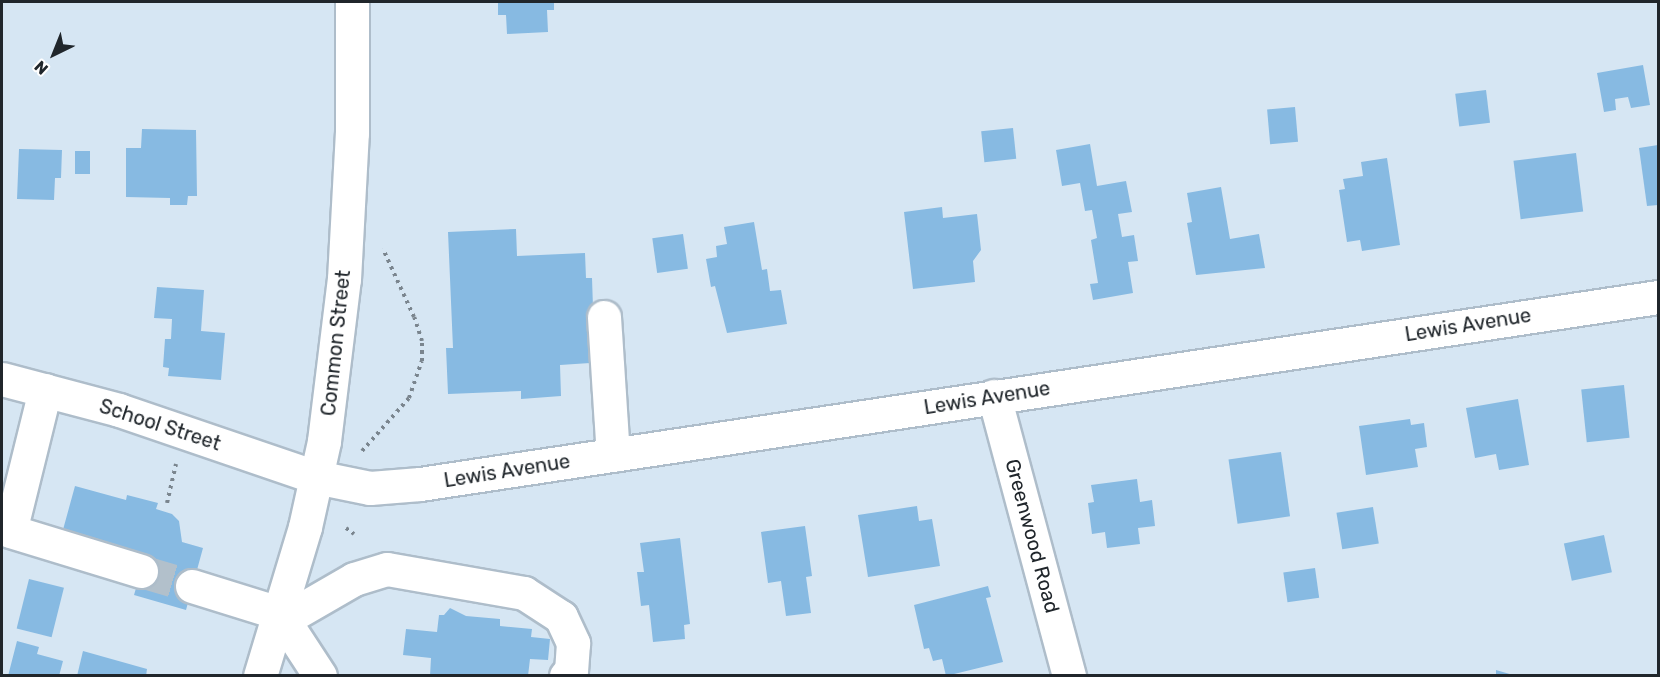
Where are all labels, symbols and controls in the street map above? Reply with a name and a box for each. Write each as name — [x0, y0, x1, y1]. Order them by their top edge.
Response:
north arrow — [24, 24, 84, 84]
text: N — [31, 57, 52, 78]
street label: Common Street — [316, 269, 356, 417]
street label: Lewis Avenue — [1403, 303, 1533, 347]
street label: Lewis Avenue — [922, 376, 1052, 420]
street label: School Street — [96, 394, 224, 456]
street label: Lewis Avenue — [442, 449, 572, 493]
street label: Greenwood Road — [1000, 456, 1064, 616]

